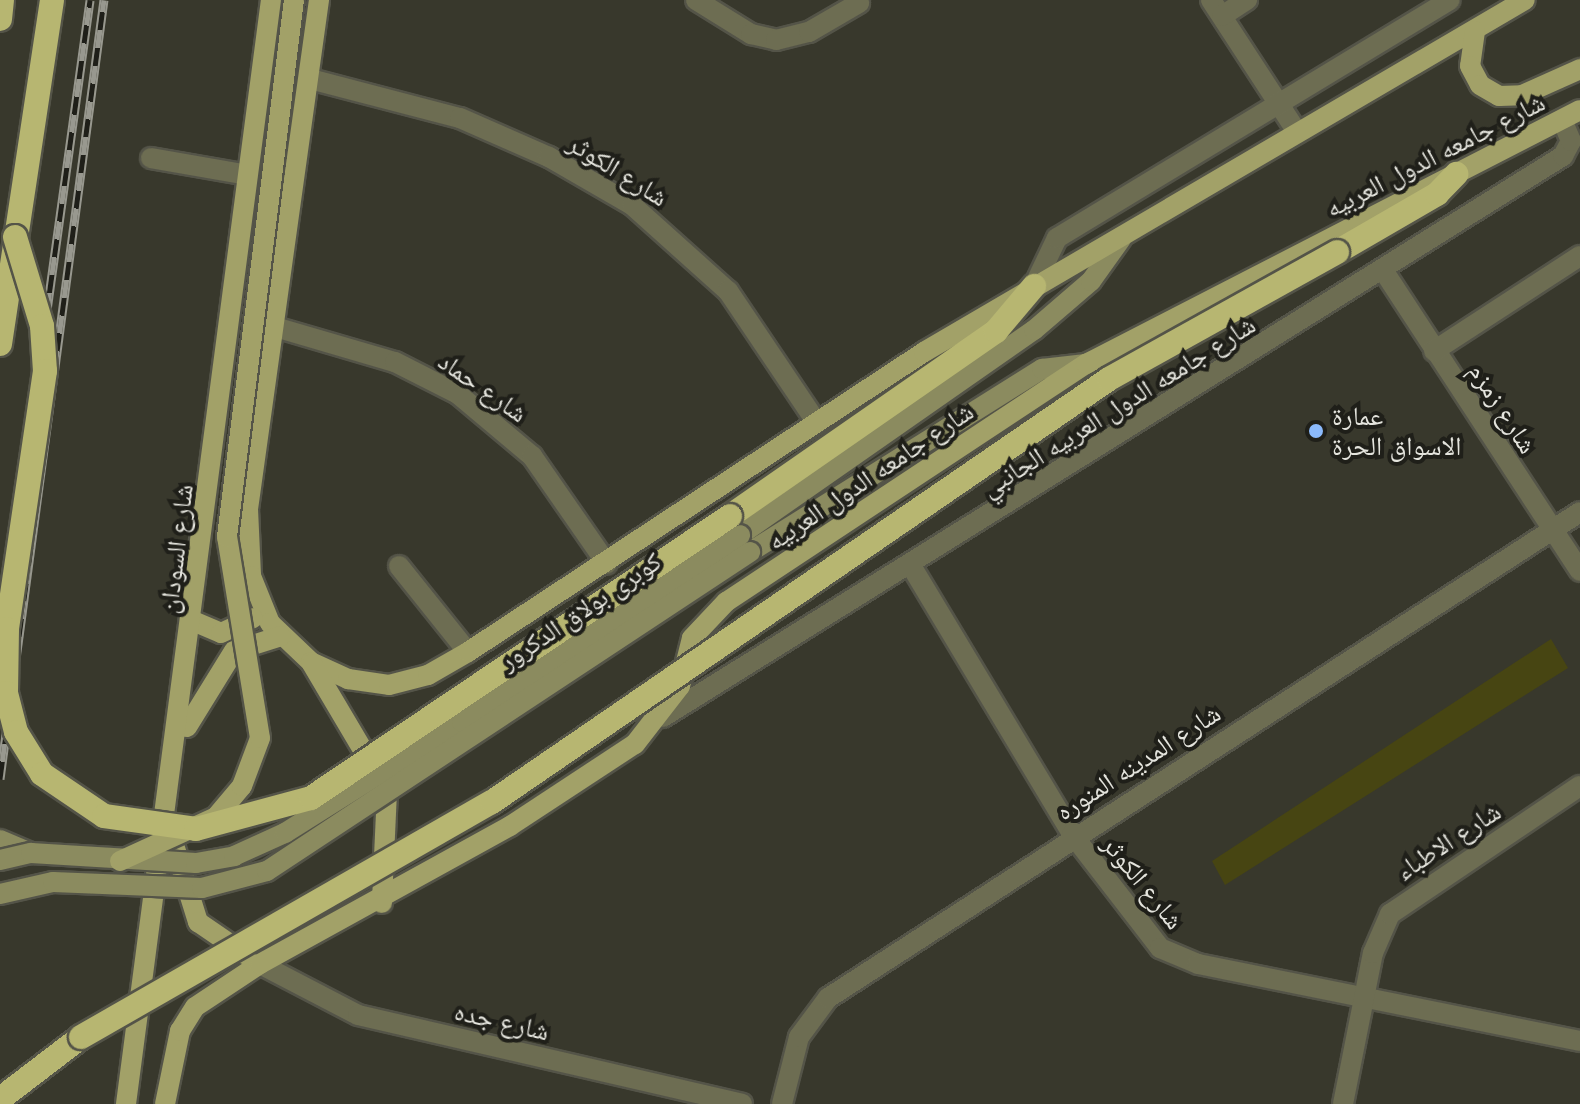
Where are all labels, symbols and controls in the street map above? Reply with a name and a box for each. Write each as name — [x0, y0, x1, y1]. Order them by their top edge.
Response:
street label: شارع جامعه الدول العربيه — [1320, 86, 1550, 224]
street label: شارع الكوثر — [562, 127, 674, 213]
street label: شارع جامعه الدول العربيه الجانبي — [975, 309, 1261, 503]
street label: شارع حماد — [433, 345, 533, 429]
street label: شارع زمزم — [1462, 357, 1544, 459]
street label: شارع جامعه الدول العربيه — [761, 395, 979, 557]
place label: عمارة الاسواق الحرة — [1332, 400, 1461, 462]
marker: عمارة الاسواق الحرة — [1307, 422, 1325, 440]
street label: شارع السودان — [153, 483, 199, 615]
street label: كوبرى بولاق الدكرور — [493, 545, 667, 677]
street label: شارع المدينه المنوره — [1050, 697, 1226, 827]
street label: شارع الاطباء — [1390, 795, 1506, 887]
street label: شارع الكوثر — [1096, 829, 1190, 935]
street label: شارع جده — [452, 995, 552, 1047]

